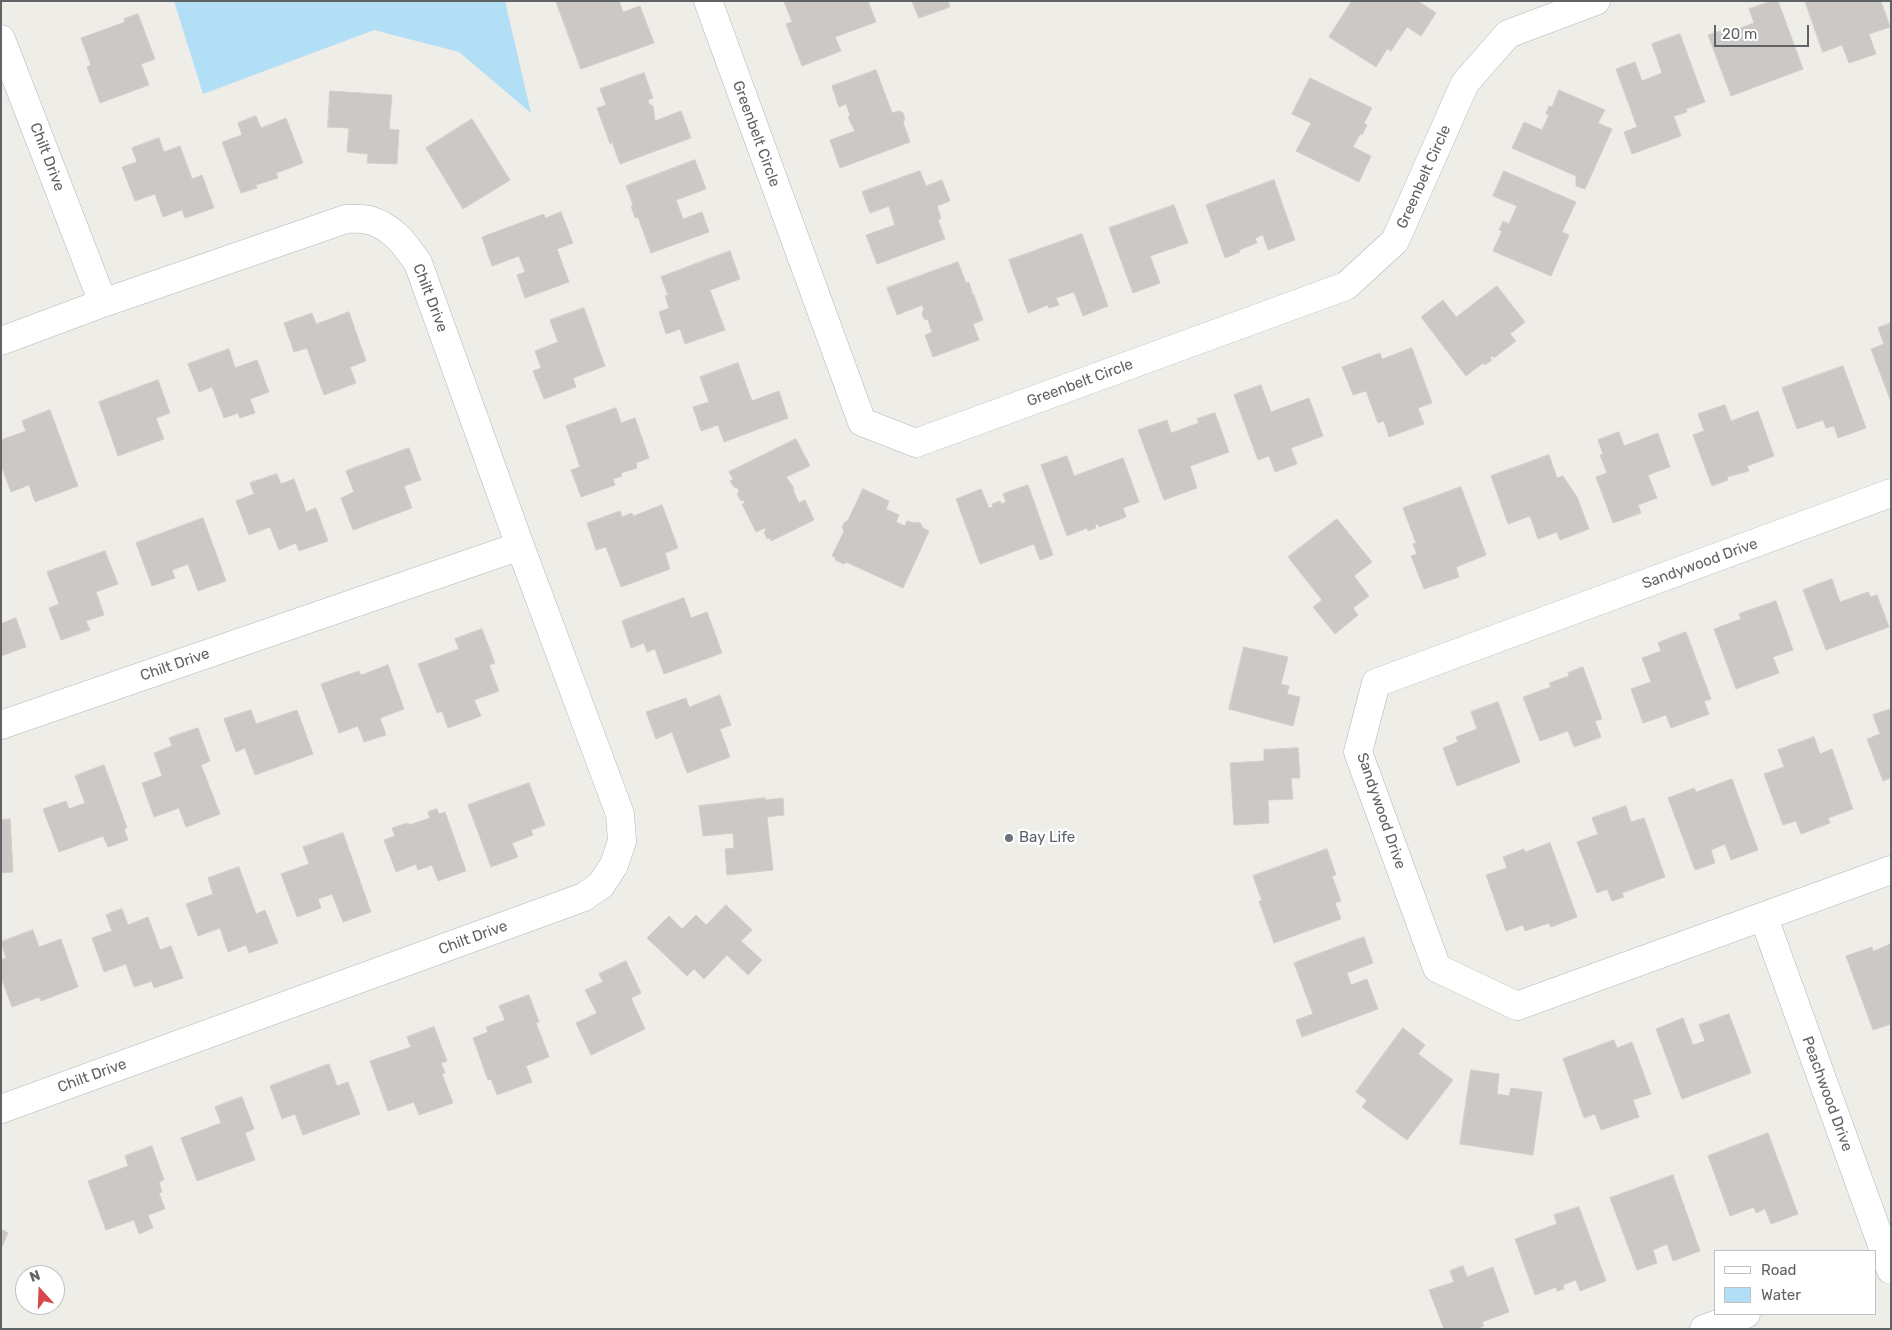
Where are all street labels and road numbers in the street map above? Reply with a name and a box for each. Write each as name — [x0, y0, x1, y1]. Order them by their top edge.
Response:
street label: Greenbelt Circle — [728, 78, 784, 190]
street label: Chilt Drive — [26, 120, 68, 194]
street label: Greenbelt Circle — [1393, 122, 1455, 232]
street label: Chilt Drive — [409, 261, 451, 335]
street label: Greenbelt Circle — [1024, 355, 1136, 411]
street label: Sandywood Drive — [1640, 535, 1760, 593]
street label: Chilt Drive — [138, 645, 212, 685]
street label: Sandywood Drive — [1353, 751, 1409, 871]
street label: Chilt Drive — [436, 917, 510, 959]
street label: Peachwood Drive — [1798, 1034, 1856, 1154]
street label: Chilt Drive — [55, 1055, 129, 1097]

